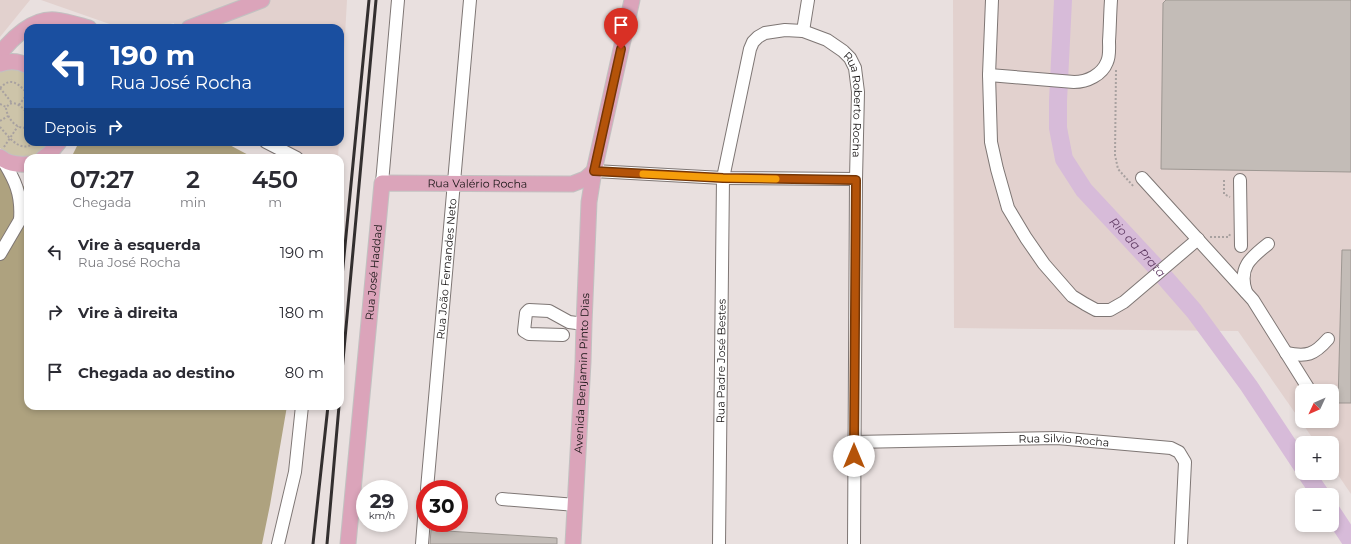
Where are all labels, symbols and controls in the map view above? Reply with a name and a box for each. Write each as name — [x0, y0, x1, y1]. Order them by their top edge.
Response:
pin — [604, 8, 638, 49]
icon: arrive — [610, 14, 632, 36]
text: 190 m — [110, 38, 195, 72]
icon: left — [44, 40, 96, 92]
street label: Rua Roberto Rocha — [841, 49, 865, 158]
text: Rua José Rocha — [110, 72, 252, 94]
icon: right — [104, 116, 126, 138]
text: Depois — [44, 118, 96, 137]
text: 07:27 — [70, 165, 134, 194]
text: 2 — [186, 165, 200, 194]
text: 450 — [252, 165, 298, 194]
street label: Rua Valério Rocha — [427, 176, 527, 191]
text: Chegada — [73, 194, 131, 210]
text: min — [180, 194, 206, 210]
text: m — [268, 194, 282, 210]
street label: Rua João Fernandes Neto — [433, 198, 460, 340]
water label: Rio da Prata — [1106, 214, 1169, 280]
street label: Rua José Haddad — [362, 224, 385, 321]
text: Vire à esquerda — [78, 235, 201, 254]
icon: left — [44, 241, 66, 263]
text: 190 m — [280, 243, 324, 262]
text: Rua José Rocha — [78, 254, 181, 270]
street label: Avenida Benjamin Pinto Dias — [571, 292, 592, 454]
street label: Rua Padre José Bestes — [713, 298, 729, 423]
icon: right — [44, 301, 66, 323]
text: Vire à direita — [78, 303, 178, 322]
text: 180 m — [279, 303, 324, 322]
icon: arrive — [44, 361, 66, 383]
text: Chegada ao destino — [78, 363, 235, 382]
text: 80 m — [285, 363, 324, 382]
north arrow — [1295, 384, 1339, 428]
map controls — [1295, 384, 1339, 532]
street label: Rua Silvio Rocha — [1018, 431, 1110, 450]
position arrow — [833, 435, 875, 477]
button: + — [1295, 436, 1339, 480]
speed limit sign: 30 — [416, 480, 468, 532]
button: − — [1295, 488, 1339, 532]
text: 29 — [370, 489, 394, 513]
text: km/h — [369, 509, 395, 522]

